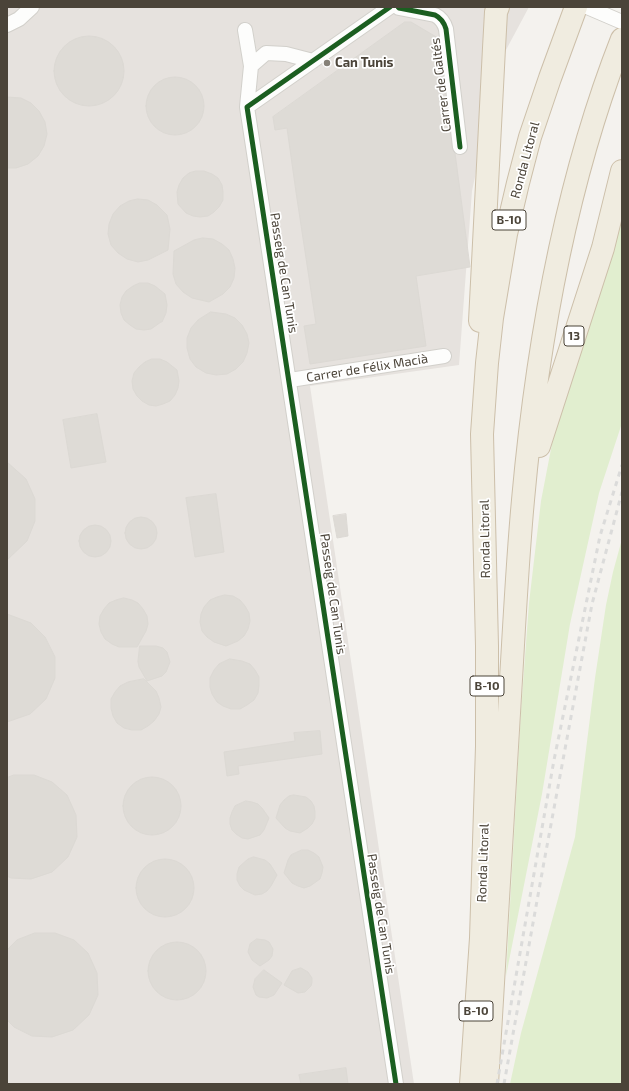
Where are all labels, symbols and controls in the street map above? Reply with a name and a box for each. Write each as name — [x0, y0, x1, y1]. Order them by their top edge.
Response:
street label: Carrer de Galtés — [427, 37, 455, 133]
place label: Can Tunis — [335, 55, 393, 71]
marker: Can Tunis — [322, 58, 332, 68]
street label: Ronda Litoral — [507, 120, 543, 200]
road number: B-10 — [492, 210, 526, 230]
street label: Passeig de Can Tunis — [267, 212, 301, 334]
road number: 13 — [564, 326, 584, 346]
street label: Carrer de Félix Macià — [305, 351, 429, 385]
street label: Ronda Litoral — [477, 499, 493, 579]
street label: Passeig de Can Tunis — [317, 533, 349, 655]
road number: B-10 — [470, 676, 504, 696]
street label: Ronda Litoral — [474, 823, 492, 903]
street label: Passeig de Can Tunis — [364, 853, 398, 975]
road number: B-10 — [459, 1001, 493, 1021]

